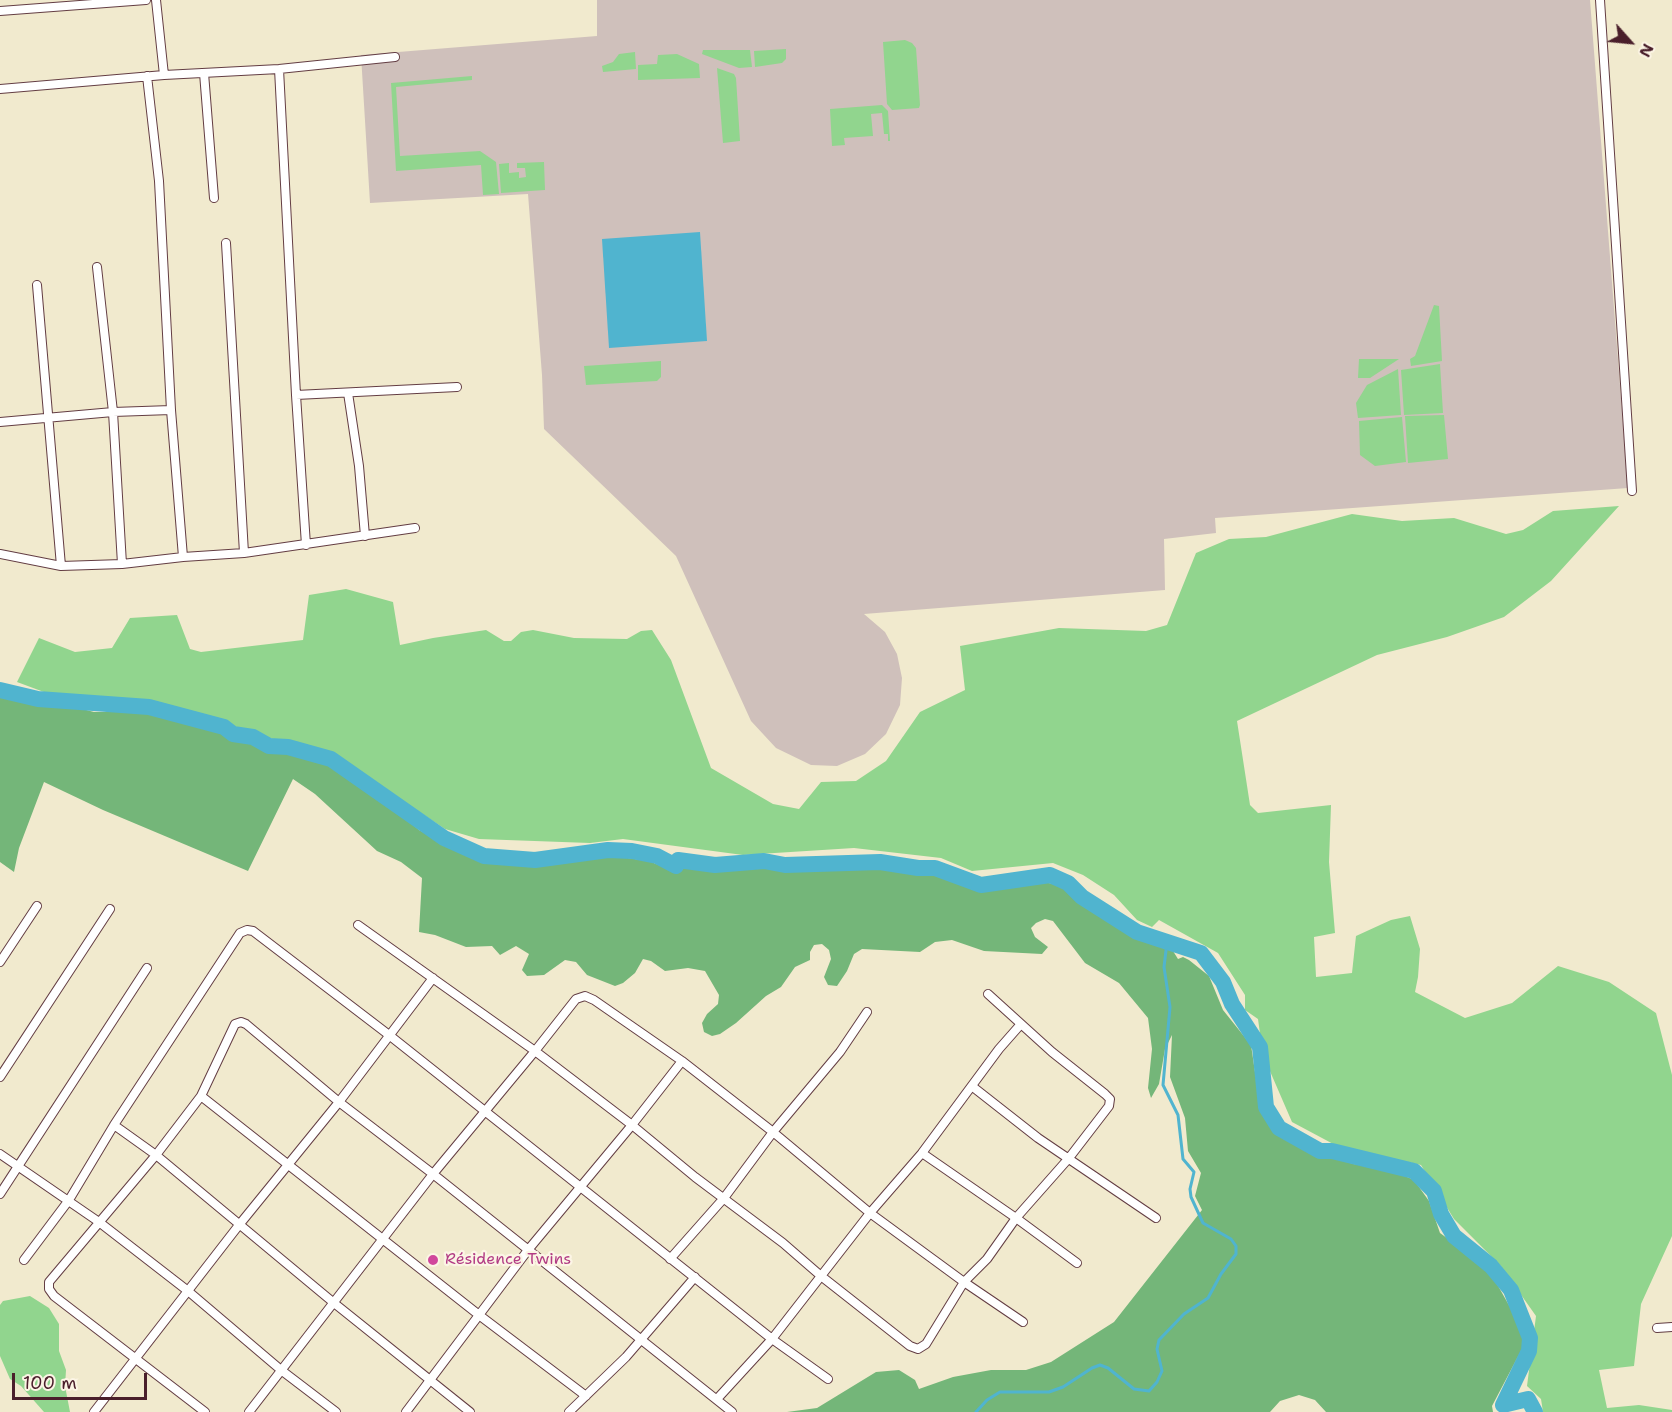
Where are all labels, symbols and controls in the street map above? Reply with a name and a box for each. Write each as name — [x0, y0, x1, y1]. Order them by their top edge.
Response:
north arrow — [1600, 12, 1660, 72]
text: N — [1634, 40, 1659, 61]
place label: Résidence Twins — [445, 1250, 571, 1270]
marker: Résidence Twins — [426, 1253, 440, 1267]
scale bar — [15, 1361, 150, 1399]
text: 100 m — [23, 1371, 77, 1395]

